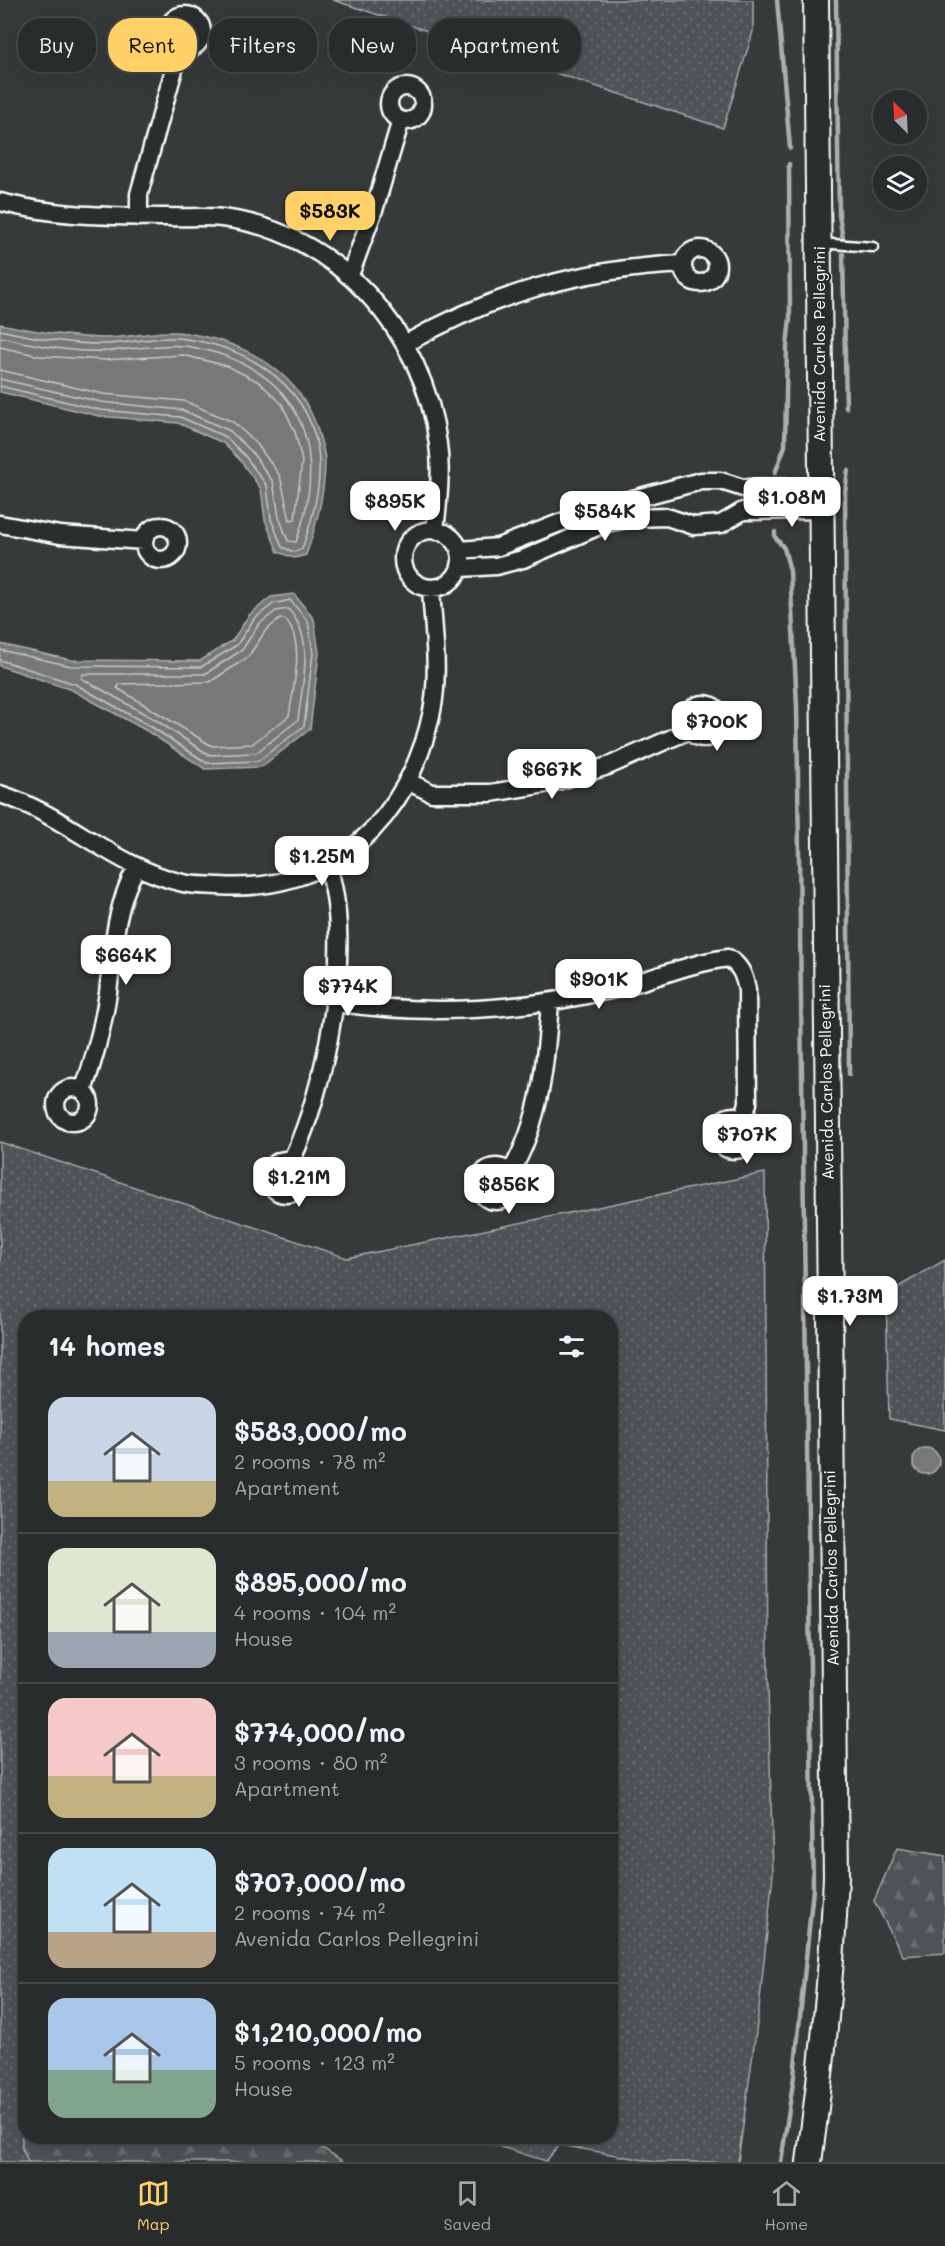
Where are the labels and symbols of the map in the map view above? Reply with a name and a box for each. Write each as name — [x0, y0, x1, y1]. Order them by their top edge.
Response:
north arrow — [873, 90, 927, 144]
pin: $583K — [288, 191, 372, 242]
street label: Avenida Carlos Pellegrini — [808, 246, 829, 442]
pin: $1.08M — [743, 477, 841, 528]
pin: $895K — [353, 481, 437, 532]
pin: $584K — [563, 491, 647, 542]
pin: $700K — [675, 701, 759, 752]
pin: $667K — [510, 749, 594, 800]
pin: $1.25M — [273, 836, 371, 887]
pin: $664K — [84, 935, 168, 986]
pin: $901K — [557, 959, 641, 1010]
pin: $774K — [306, 966, 390, 1017]
street label: Avenida Carlos Pellegrini — [813, 984, 838, 1180]
pin: $707K — [705, 1114, 789, 1165]
pin: $1.21M — [250, 1157, 348, 1208]
pin: $856K — [467, 1164, 551, 1215]
pin: $1.73M — [801, 1276, 899, 1327]
street label: Avenida Carlos Pellegrini — [818, 1470, 843, 1666]

